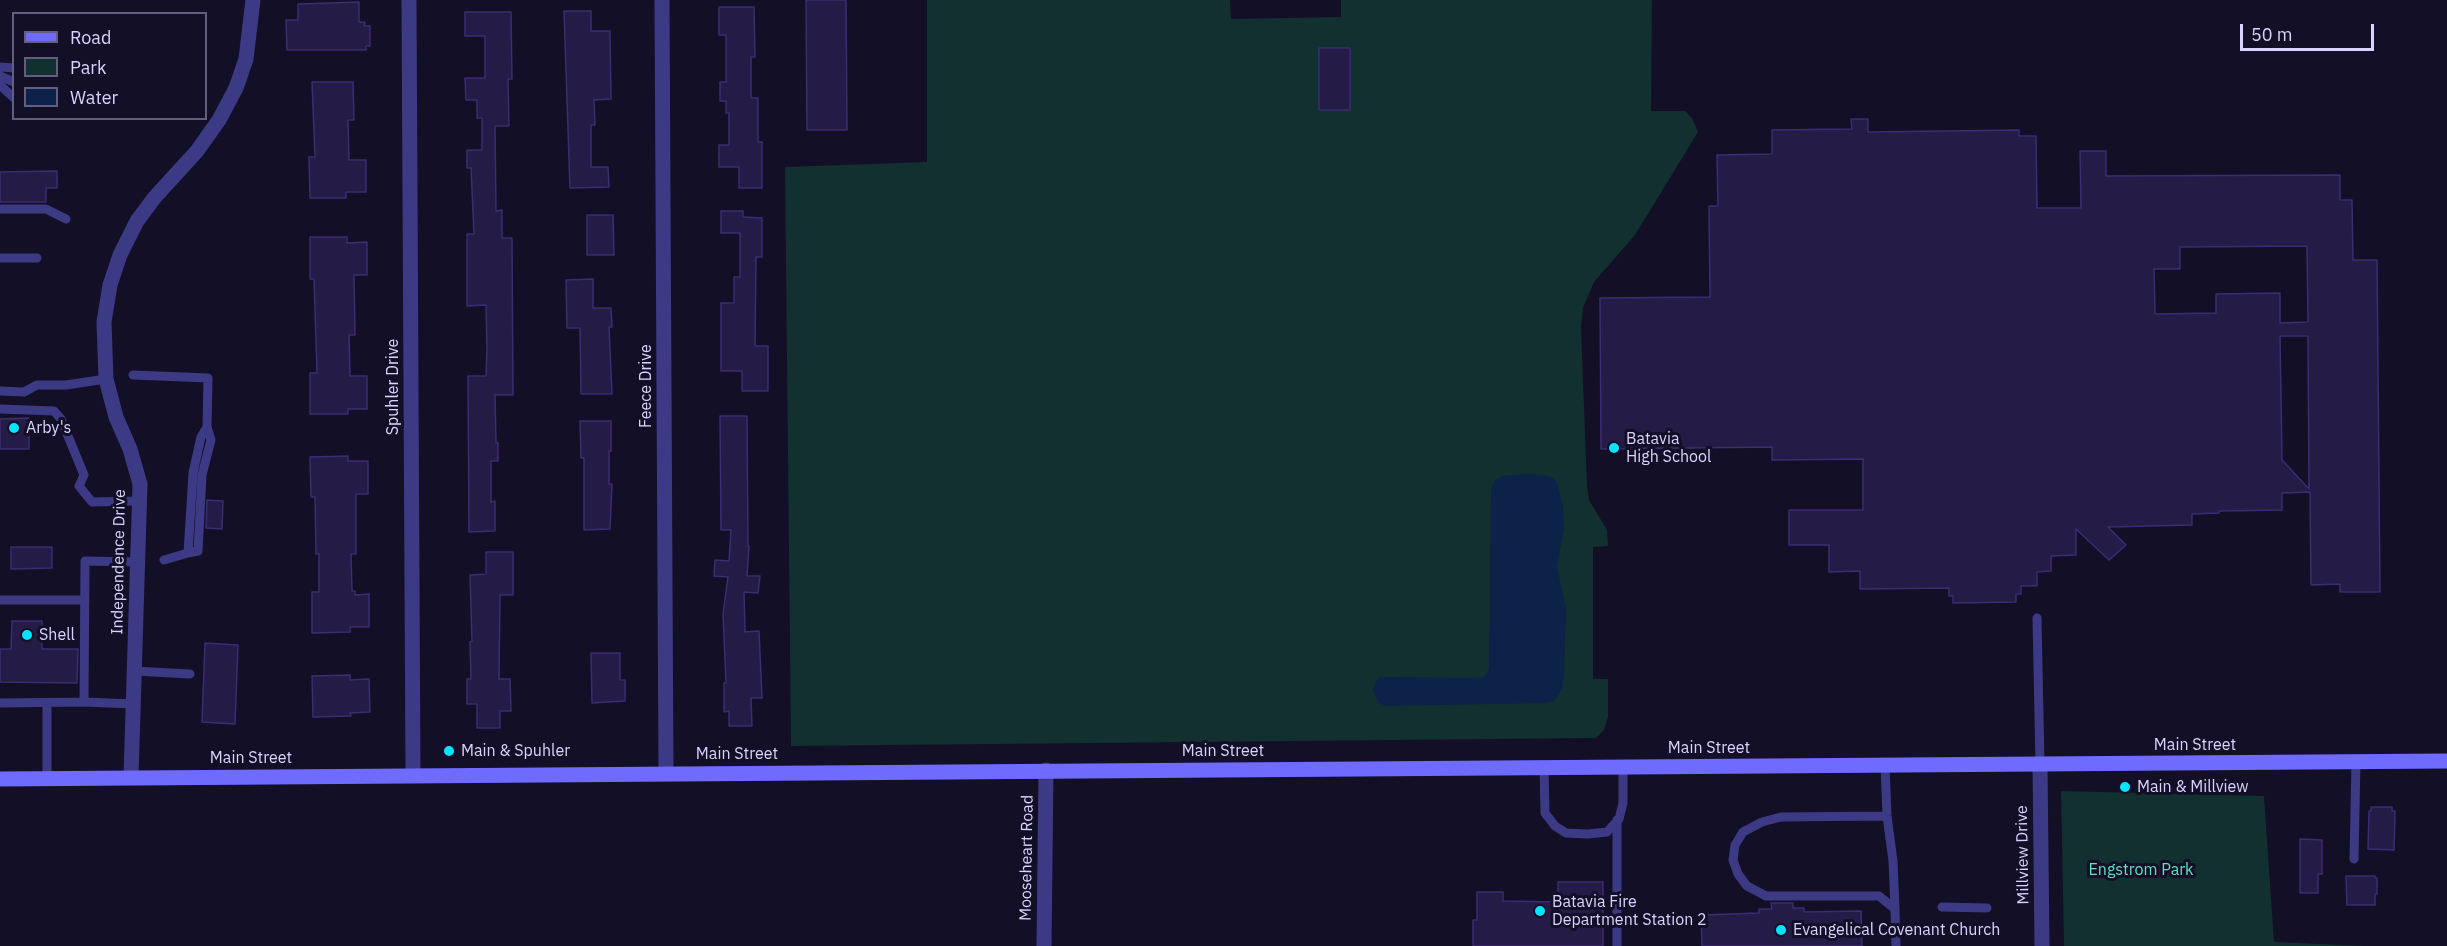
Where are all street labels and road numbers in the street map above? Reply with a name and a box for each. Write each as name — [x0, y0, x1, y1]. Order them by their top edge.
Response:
street label: Spuhler Drive — [383, 339, 403, 435]
street label: Feece Drive — [636, 344, 656, 428]
street label: Independence Drive — [108, 489, 130, 635]
street label: Main Street — [2154, 735, 2236, 755]
street label: Main Street — [1668, 738, 1750, 758]
street label: Main Street — [1182, 741, 1264, 761]
street label: Main Street — [696, 744, 778, 764]
street label: Main Street — [210, 748, 292, 768]
street label: Mooseheart Road — [1016, 795, 1038, 921]
street label: Millview Drive — [2013, 805, 2033, 905]

